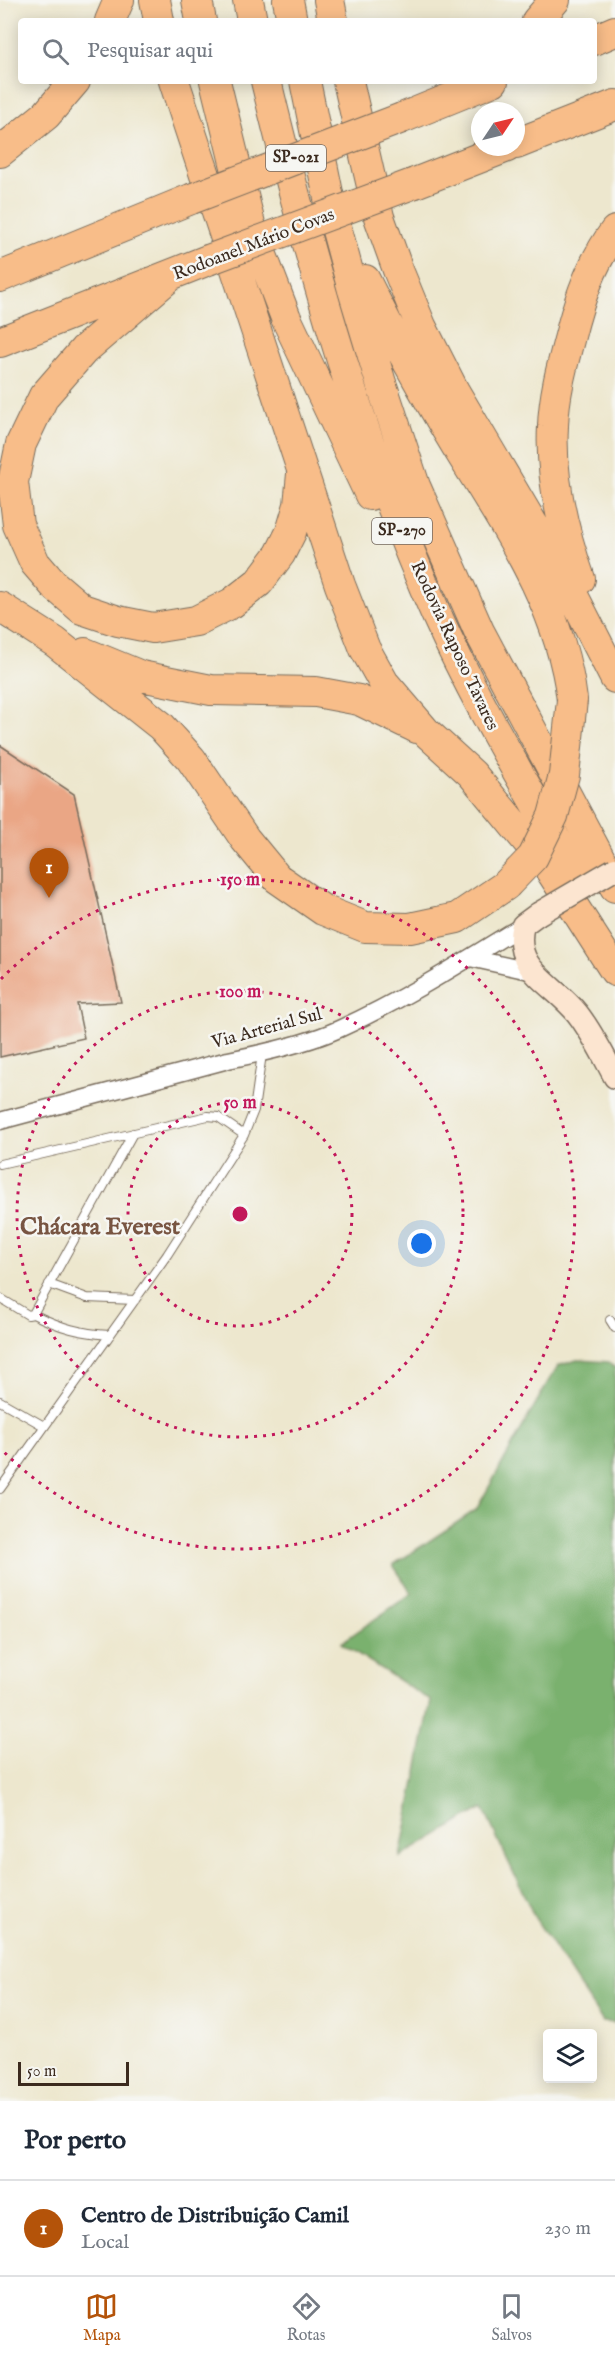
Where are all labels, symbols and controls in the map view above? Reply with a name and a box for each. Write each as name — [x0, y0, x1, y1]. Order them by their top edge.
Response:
search box — [18, 18, 597, 84]
icon: search — [39, 35, 72, 68]
text: Pesquisar aqui — [87, 37, 213, 65]
north arrow — [471, 102, 525, 156]
road number: SP-021 — [266, 145, 326, 171]
street label: Rodoanel Mário Covas — [170, 204, 338, 286]
road number: SP-270 — [372, 518, 432, 544]
street label: Rodovia Raposo Tavares — [405, 558, 503, 734]
pin: 1 — [29, 848, 68, 898]
text: 150 m — [220, 869, 260, 892]
text: 100 m — [219, 981, 261, 1004]
street label: Via Arterial Sul — [208, 1003, 325, 1055]
text: 50 m — [223, 1092, 257, 1115]
centre of rings — [230, 1204, 250, 1224]
district label: Chácara Everest — [20, 1212, 181, 1243]
your location — [407, 1229, 436, 1258]
map controls — [543, 2029, 597, 2083]
button: layers — [543, 2029, 597, 2083]
scale bar — [18, 2059, 129, 2086]
text: 50 m — [27, 2062, 56, 2082]
text: Por perto — [24, 2124, 126, 2157]
text: Centro de Distribuição Camil — [81, 2202, 349, 2230]
text: 1 — [40, 2216, 47, 2241]
text: 230 m — [545, 2216, 591, 2241]
text: Local — [81, 2230, 129, 2255]
tab: Mapa — [83, 2290, 121, 2346]
tab: Rotas — [287, 2290, 325, 2346]
tab: Salvos — [491, 2290, 532, 2346]

